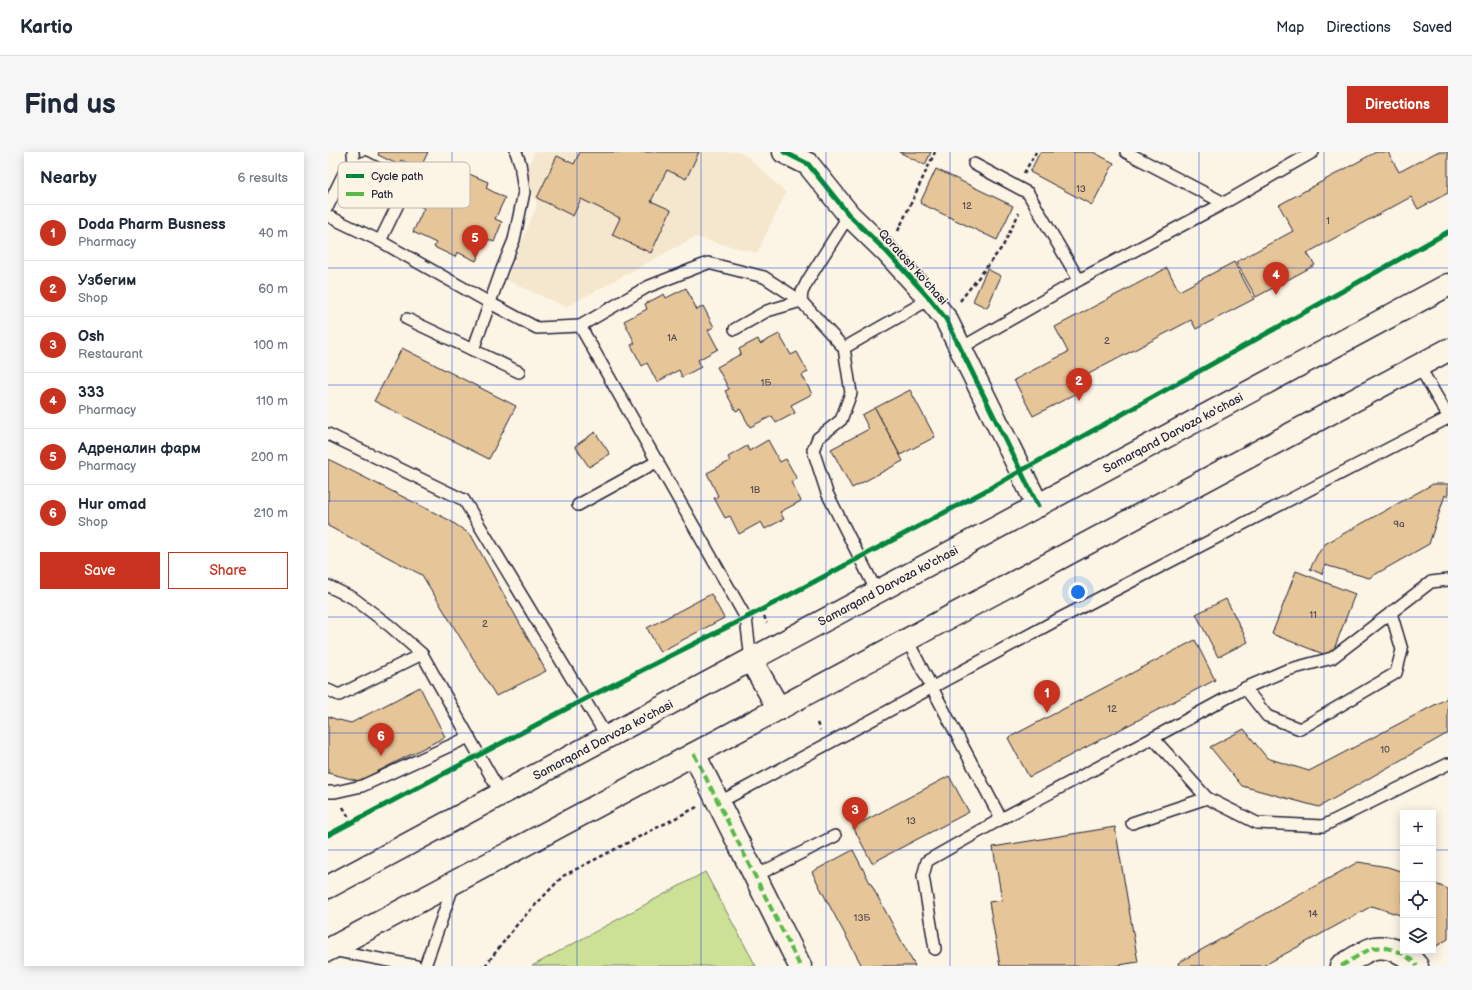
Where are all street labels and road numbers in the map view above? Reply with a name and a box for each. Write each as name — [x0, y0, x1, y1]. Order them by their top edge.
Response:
street label: Qoratosh ko'chasi — [875, 227, 951, 308]
street label: Samarqand Darvoza ko'chasi — [1101, 390, 1246, 477]
street label: Samarqand Darvoza ko'chasi — [816, 543, 961, 630]
street label: Samarqand Darvoza ko'chasi — [531, 697, 676, 784]

